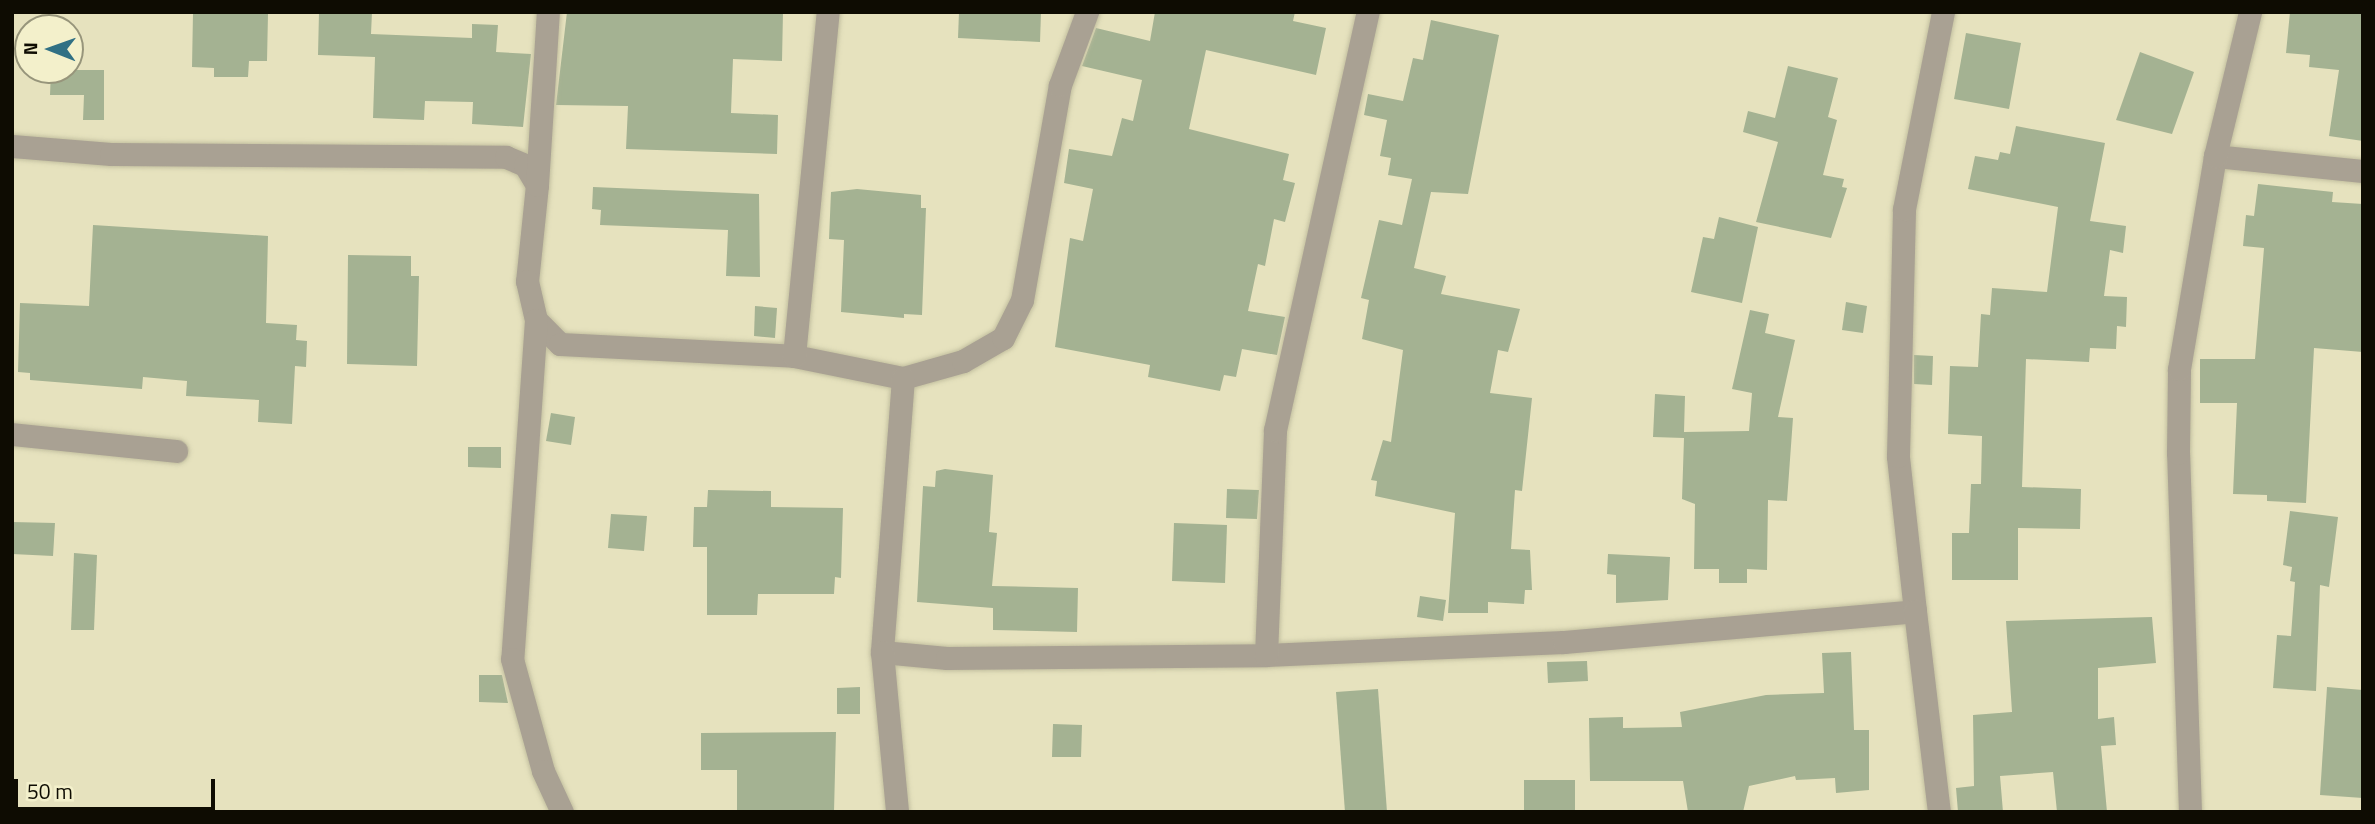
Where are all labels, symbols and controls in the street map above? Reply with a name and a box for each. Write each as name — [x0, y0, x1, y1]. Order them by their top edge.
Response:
north arrow — [14, 14, 84, 84]
text: N — [15, 42, 44, 56]
scale bar — [18, 764, 219, 808]
text: 50 m — [27, 775, 73, 807]

